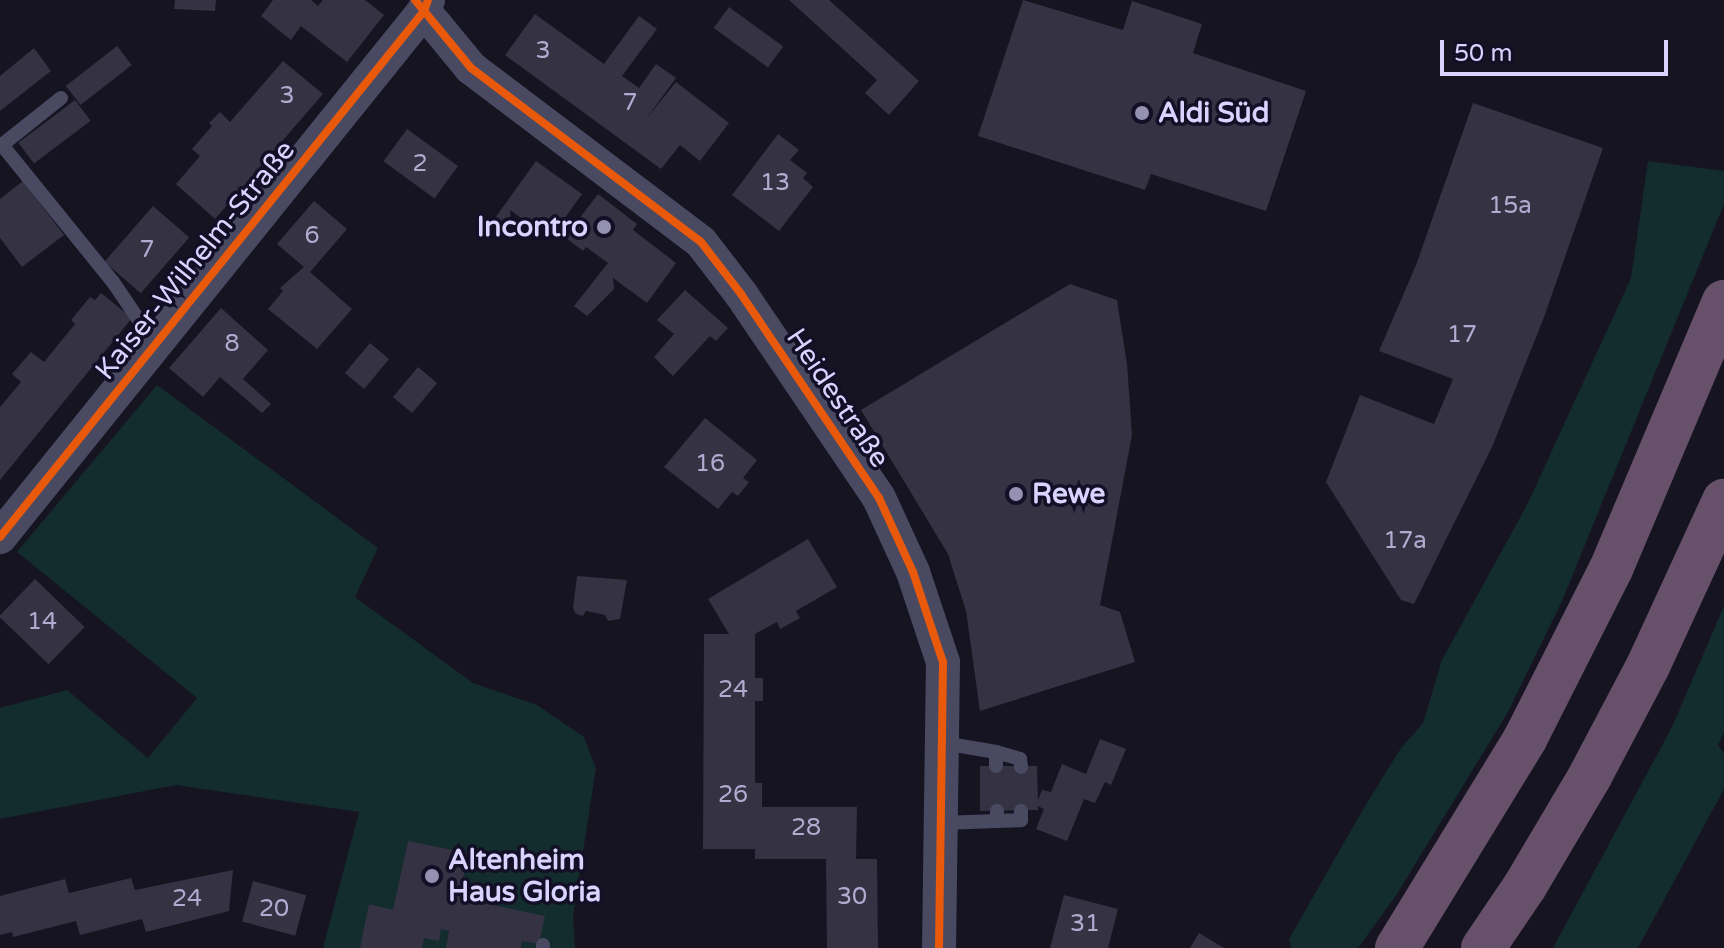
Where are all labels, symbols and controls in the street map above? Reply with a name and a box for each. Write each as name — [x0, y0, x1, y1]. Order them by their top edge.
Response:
scale bar — [1444, 24, 1672, 74]
house number: 3 — [535, 37, 551, 65]
text: 50 m — [1454, 39, 1512, 68]
house number: 3 — [279, 82, 295, 110]
house number: 7 — [622, 89, 638, 117]
place label: Aldi Süd — [1158, 96, 1269, 130]
marker: Aldi Süd — [1133, 104, 1151, 122]
street label: Kaiser-Wilhelm-Straße — [88, 134, 302, 386]
house number: 2 — [412, 150, 428, 178]
house number: 13 — [760, 169, 790, 197]
house number: 15a — [1488, 192, 1532, 220]
place label: Incontro — [477, 210, 588, 244]
marker: Incontro — [595, 218, 613, 236]
house number: 6 — [304, 222, 320, 250]
house number: 7 — [139, 236, 155, 264]
house number: 17 — [1447, 321, 1477, 349]
street label: Heidestraße — [779, 322, 897, 474]
house number: 8 — [224, 330, 240, 358]
house number: 16 — [695, 450, 725, 478]
place label: Rewe — [1032, 477, 1105, 511]
marker: Rewe — [1007, 485, 1025, 503]
house number: 17a — [1383, 527, 1427, 555]
house number: 14 — [27, 608, 57, 636]
house number: 24 — [718, 676, 748, 704]
house number: 26 — [718, 781, 748, 809]
house number: 28 — [791, 814, 821, 842]
place label: Altenheim Haus Gloria — [448, 843, 601, 909]
marker: Altenheim Haus Gloria — [423, 867, 441, 885]
house number: 30 — [837, 883, 867, 911]
house number: 24 — [172, 885, 202, 913]
house number: 20 — [259, 895, 289, 923]
house number: 31 — [1070, 910, 1100, 938]

